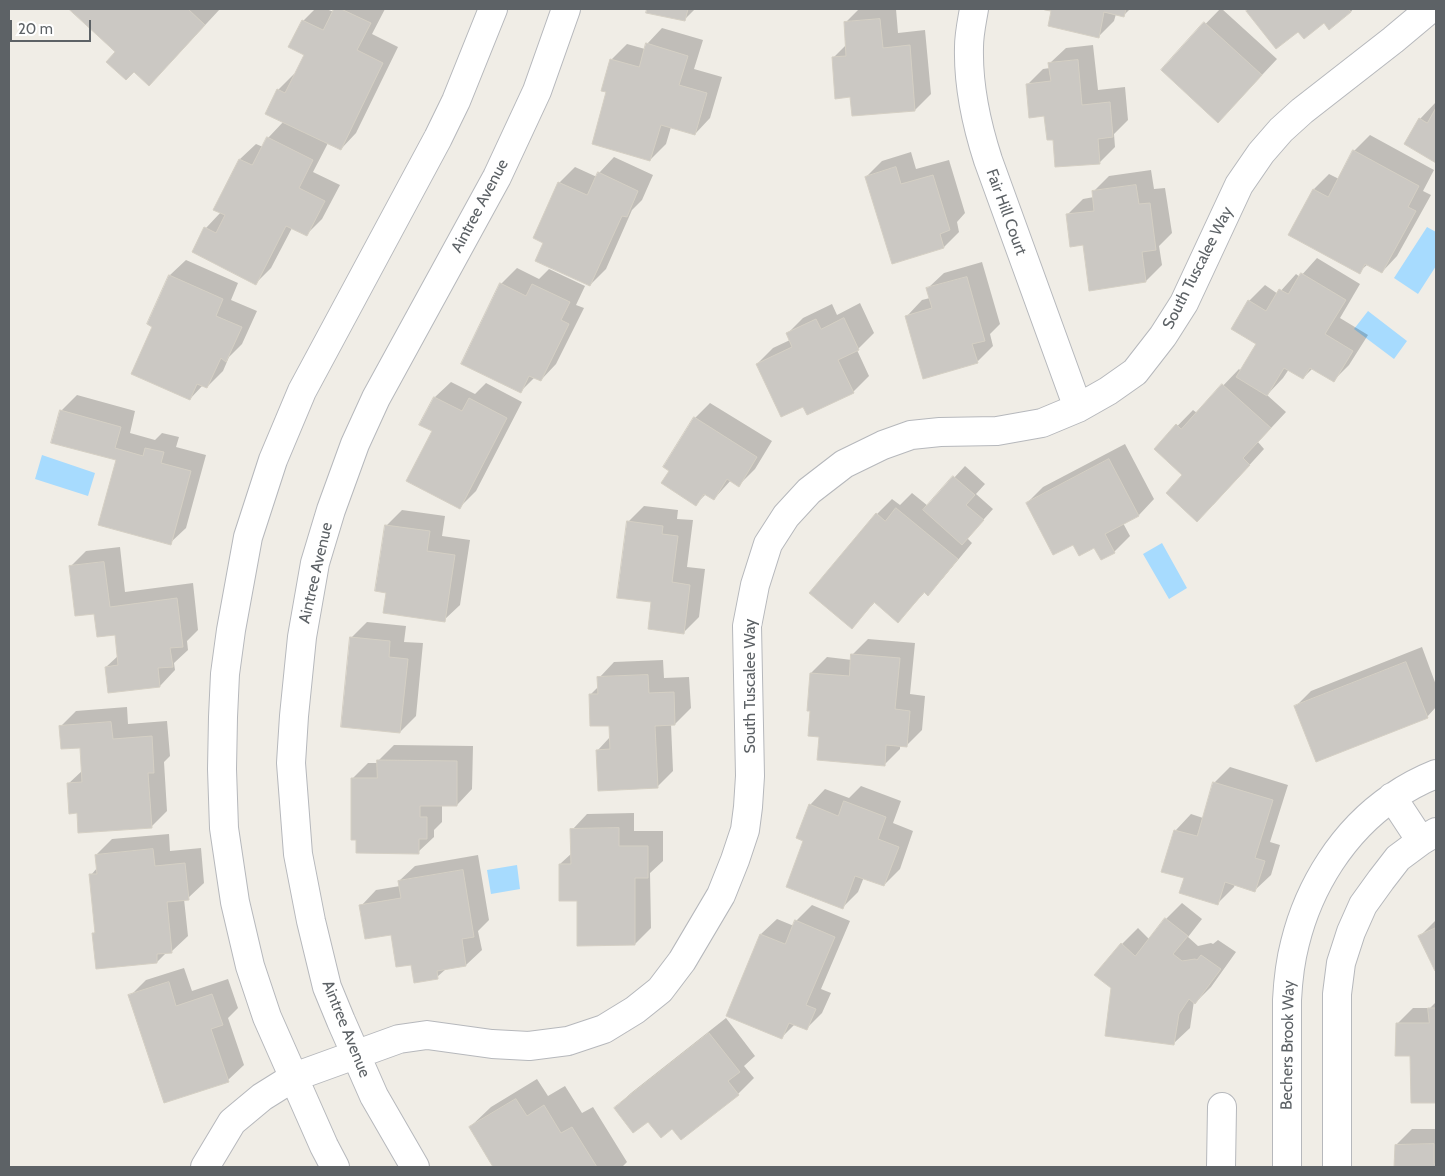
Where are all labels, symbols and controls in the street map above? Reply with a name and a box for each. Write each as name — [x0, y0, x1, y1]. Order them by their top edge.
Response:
scale bar — [12, 10, 94, 42]
text: 20 m — [18, 20, 53, 38]
street label: Aintree Avenue — [447, 156, 513, 256]
street label: Fair Hill Court — [982, 166, 1030, 258]
street label: South Tuscalee Way — [1159, 204, 1237, 332]
street label: Aintree Avenue — [295, 521, 337, 625]
street label: South Tuscalee Way — [740, 619, 760, 753]
street label: Aintree Avenue — [318, 978, 374, 1080]
street label: Bechers Brook Way — [1277, 980, 1299, 1110]

